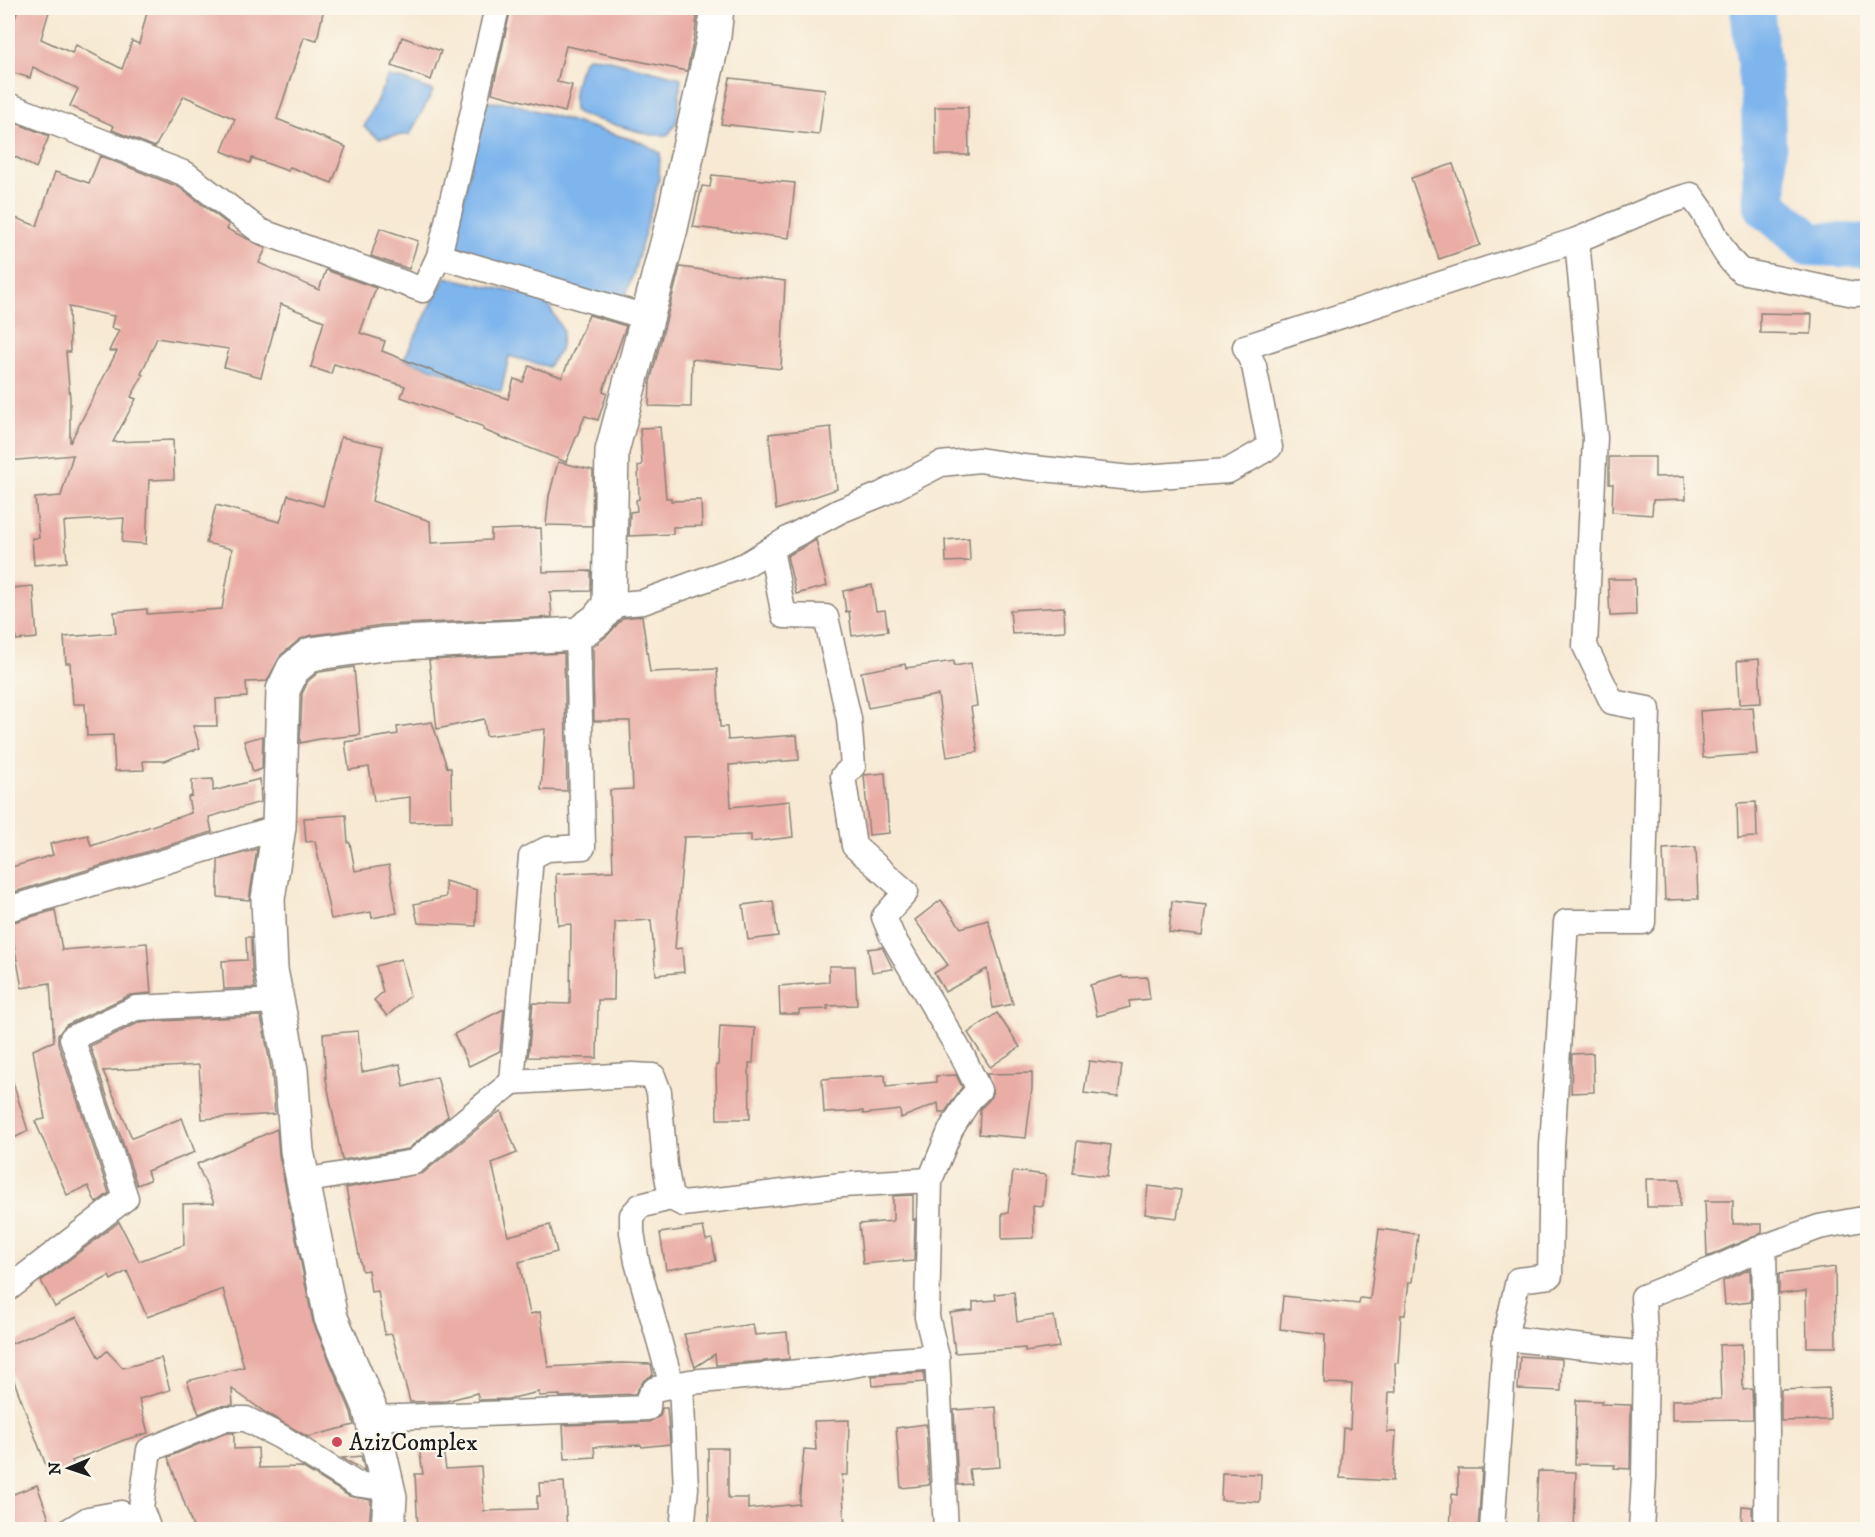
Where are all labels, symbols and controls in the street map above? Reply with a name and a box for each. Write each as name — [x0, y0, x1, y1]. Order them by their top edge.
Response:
place label: AzizComplex — [349, 1428, 478, 1458]
marker: AzizComplex — [330, 1435, 344, 1449]
north arrow — [39, 1438, 99, 1498]
text: N — [45, 1462, 65, 1475]

